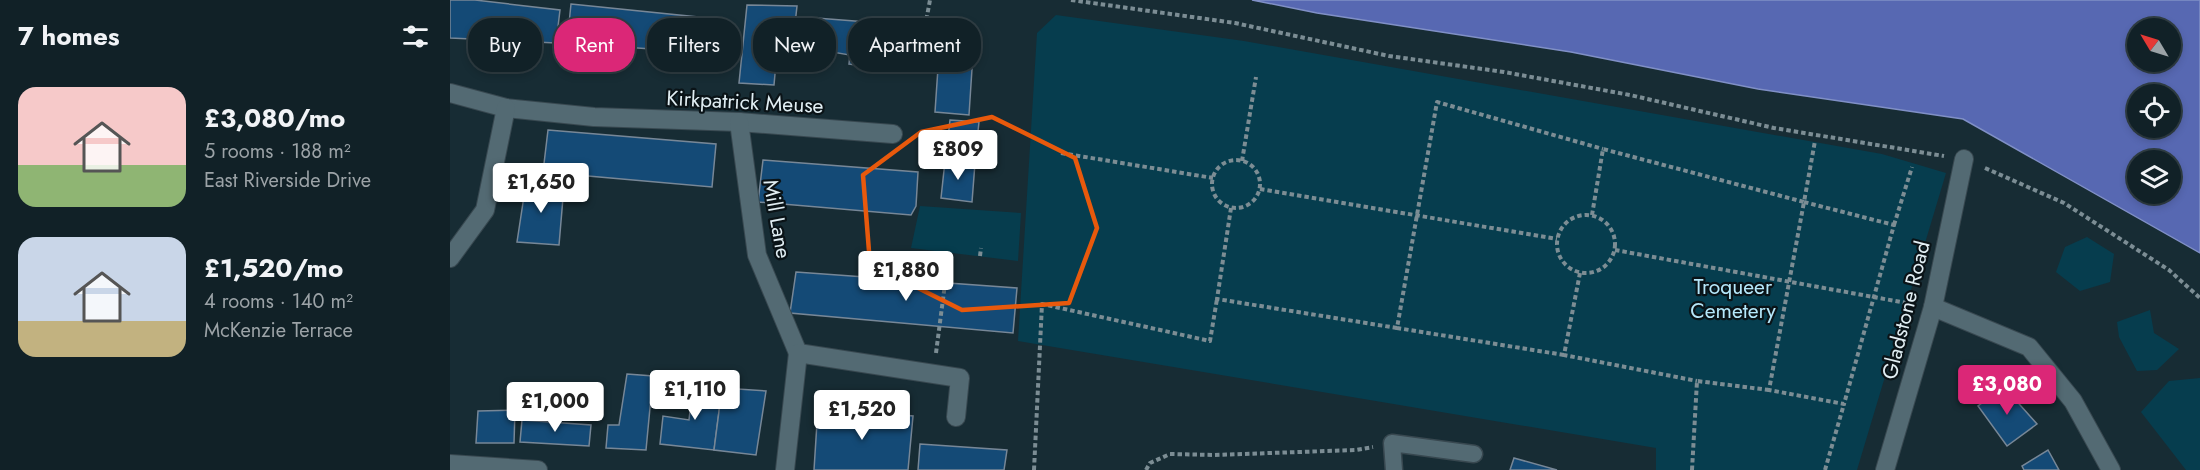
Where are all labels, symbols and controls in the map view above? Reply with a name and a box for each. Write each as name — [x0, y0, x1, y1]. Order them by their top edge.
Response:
text: 7 homes — [18, 17, 120, 55]
chip: Buy — [468, 18, 542, 72]
chip: Rent — [554, 18, 635, 72]
chip: Filters — [647, 18, 741, 72]
chip: New — [753, 18, 836, 72]
chip: Apartment — [848, 18, 981, 72]
north arrow — [2127, 18, 2181, 72]
map controls — [2127, 18, 2181, 204]
icon: filters — [399, 20, 432, 53]
street label: Kirkpatrick Meuse — [666, 83, 824, 121]
button: locate — [2127, 84, 2181, 138]
text: £3,080/mo — [204, 99, 345, 137]
icon: home — [66, 111, 138, 183]
pin: £809 — [922, 130, 994, 181]
text: £809 — [932, 135, 984, 164]
text: 5 rooms · 188 m² — [204, 137, 351, 166]
button: layers — [2127, 150, 2181, 204]
pin: £1,650 — [492, 163, 590, 214]
text: East Riverside Drive — [204, 166, 371, 195]
text: £1,650 — [507, 168, 575, 197]
street label: Mill Lane — [755, 177, 799, 261]
street label: Gladstone Road — [1874, 238, 1938, 382]
text: £1,520/mo — [204, 249, 343, 287]
pin: £1,880 — [857, 251, 955, 302]
text: £1,880 — [872, 256, 940, 285]
icon: home — [66, 261, 138, 333]
park label: Troqueer Cemetery — [1690, 272, 1776, 326]
text: 4 rooms · 140 m² — [204, 287, 353, 316]
text: McKenzie Terrace — [204, 316, 353, 345]
pin: £3,080 — [1958, 365, 2056, 416]
pin: £1,110 — [646, 370, 744, 421]
text: £3,080 — [1972, 370, 2042, 399]
text: £1,110 — [664, 375, 726, 404]
pin: £1,000 — [506, 382, 604, 433]
text: £1,000 — [521, 387, 589, 416]
pin: £1,520 — [813, 390, 911, 441]
text: £1,520 — [828, 395, 896, 424]

